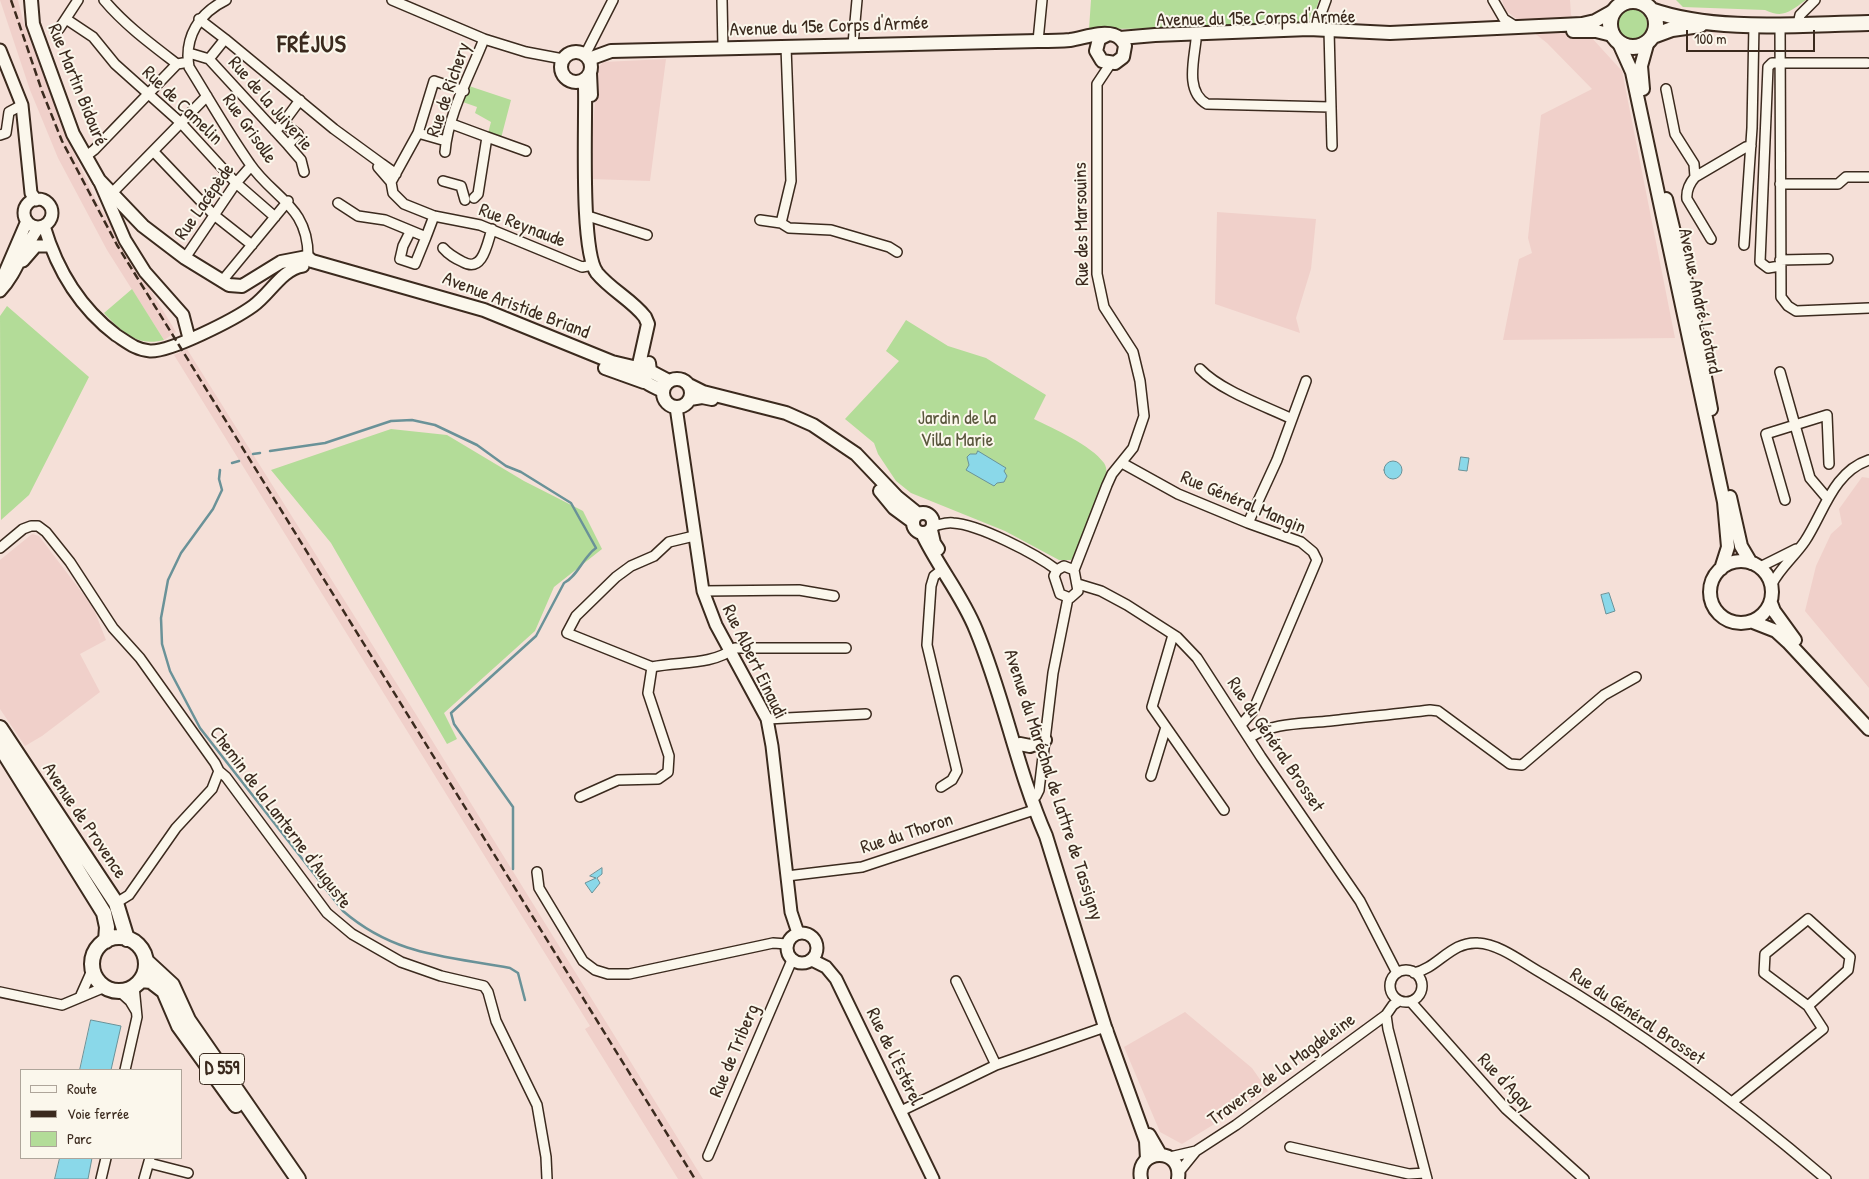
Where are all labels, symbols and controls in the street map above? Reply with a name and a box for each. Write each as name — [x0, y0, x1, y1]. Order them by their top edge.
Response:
street label: Avenue du 15e Corps d'Armée — [1156, 6, 1356, 32]
street label: Avenue du 15e Corps d'Armée — [729, 12, 929, 42]
scale bar — [1689, 20, 1818, 52]
street label: Rue Martin Bidouré — [42, 21, 112, 149]
text: 100 m — [1694, 28, 1727, 49]
district label: FRÉJUS — [276, 32, 348, 60]
street label: Rue de Richery — [422, 40, 476, 140]
street label: Rue de la Juiverie — [223, 52, 317, 156]
street label: Rue de Camelin — [137, 62, 227, 150]
street label: Rue Grisolle — [217, 90, 281, 168]
street label: Rue Lacépède — [170, 159, 240, 245]
street label: Rue des Marsouins — [1070, 162, 1094, 286]
street label: Rue Reynaude — [475, 199, 569, 253]
street label: Avenue André Léotard — [1672, 226, 1726, 376]
street label: Avenue Aristide Briand — [439, 267, 593, 345]
park label: Jardin de la Villa Marie — [918, 408, 996, 452]
street label: Rue Général Mangin — [1177, 466, 1309, 540]
street label: Rue Albert Einaudi — [717, 601, 791, 723]
street label: Avenue du Maréchal de Lattre de Tassigny — [998, 647, 1108, 923]
street label: Rue du Général Brosset — [1221, 673, 1329, 817]
street label: Chemin de la Lanterne d'Auguste — [204, 722, 356, 914]
street label: Avenue de Provence — [37, 759, 131, 883]
street label: Rue du Thoron — [858, 808, 956, 860]
street label: Rue du Général Brosset — [1565, 963, 1709, 1071]
street label: Rue de Triberg — [705, 1001, 765, 1101]
street label: Rue de l'Estérel — [861, 1005, 927, 1109]
street label: Traverse de la Magdeleine — [1204, 1009, 1360, 1131]
street label: Rue d'Agay — [1472, 1049, 1538, 1117]
road number: D 559 — [200, 1054, 244, 1084]
legend — [20, 1069, 182, 1159]
text: Route — [67, 1078, 97, 1099]
text: Voie ferrée — [67, 1103, 129, 1124]
text: Parc — [67, 1128, 92, 1149]

